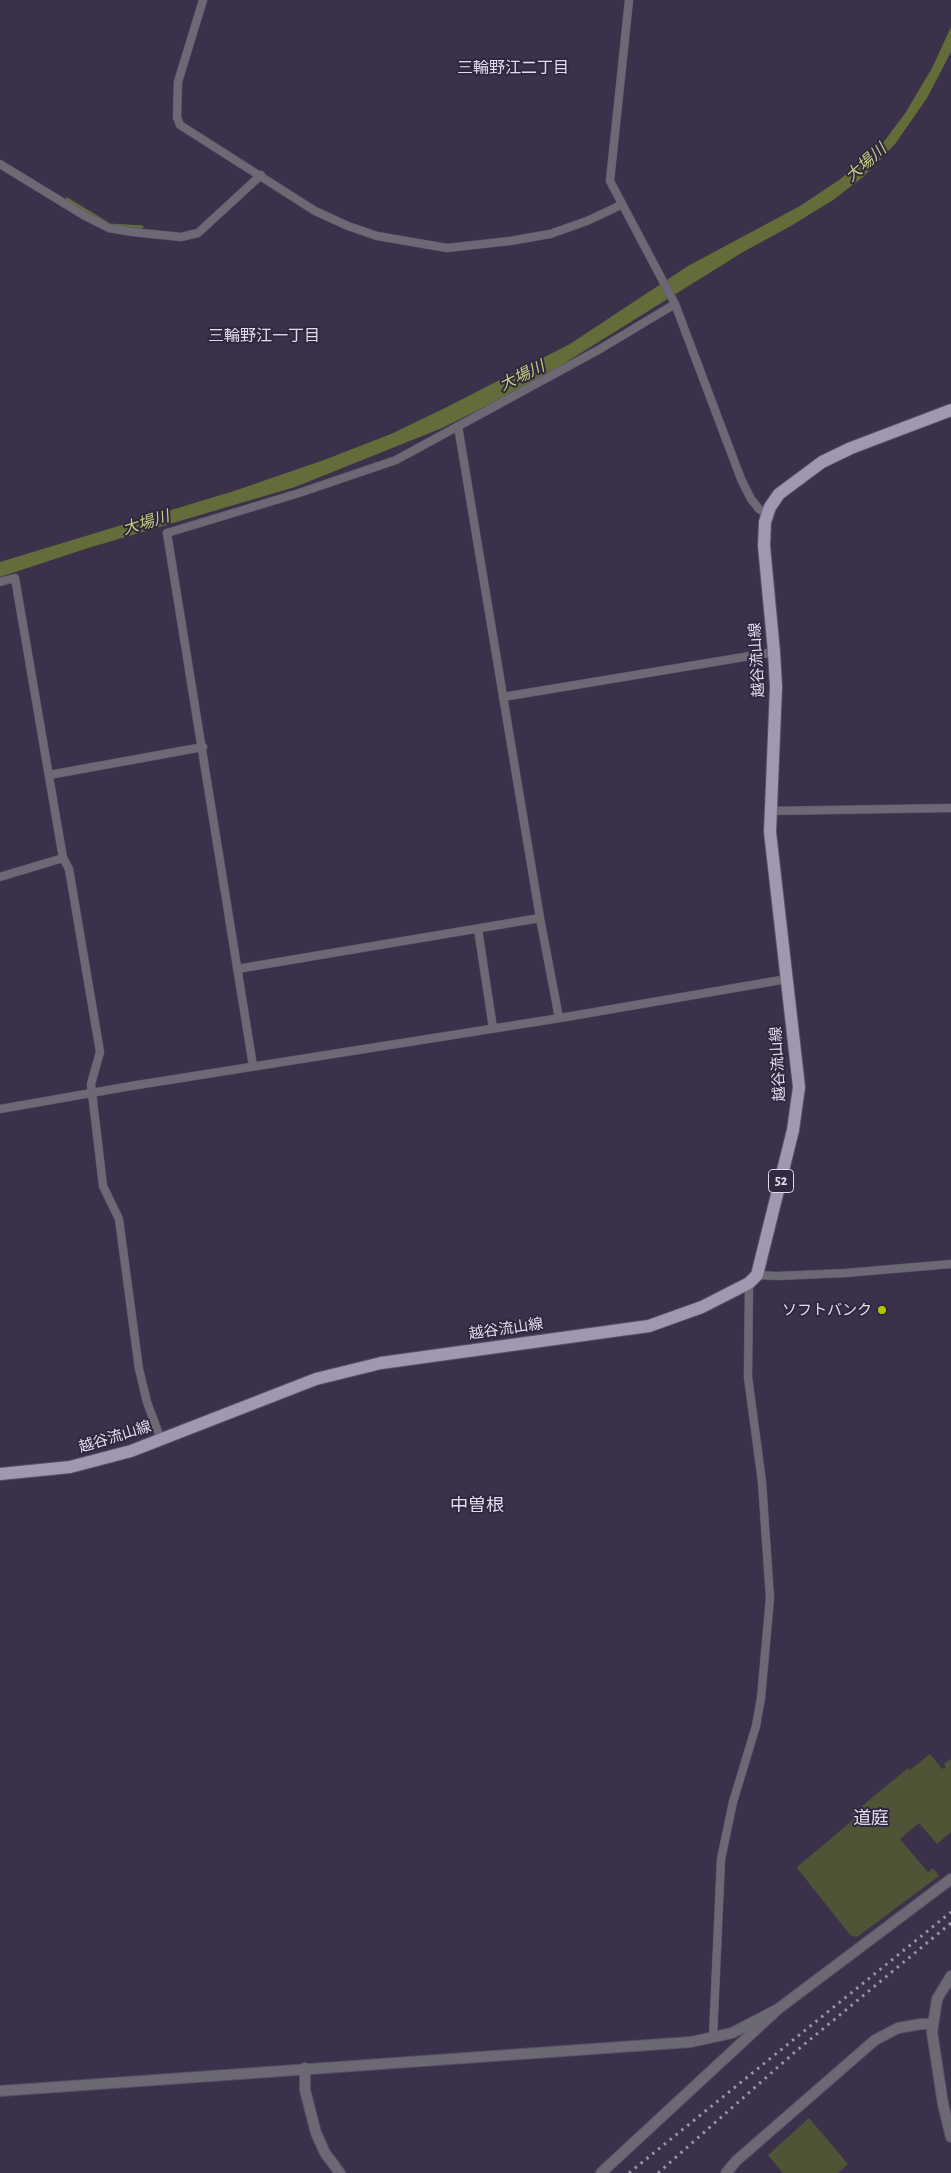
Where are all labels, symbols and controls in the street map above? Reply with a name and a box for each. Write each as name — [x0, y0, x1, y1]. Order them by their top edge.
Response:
district label: 三輪野江二丁目 — [457, 58, 569, 78]
water label: 大場川 — [842, 140, 890, 186]
district label: 三輪野江一丁目 — [208, 326, 320, 346]
water label: 大場川 — [496, 357, 548, 395]
water label: 大場川 — [120, 507, 172, 539]
street label: 越谷流山線 — [746, 622, 768, 698]
street label: 越谷流山線 — [767, 1026, 789, 1102]
road number: 52 — [768, 1170, 794, 1192]
place label: ソフトバンク — [782, 1301, 872, 1319]
marker: ソフトバンク — [876, 1304, 888, 1316]
street label: 越谷流山線 — [468, 1315, 544, 1343]
street label: 越谷流山線 — [77, 1417, 153, 1457]
district label: 中曽根 — [450, 1495, 504, 1517]
district label: 道庭 — [853, 1808, 889, 1830]

